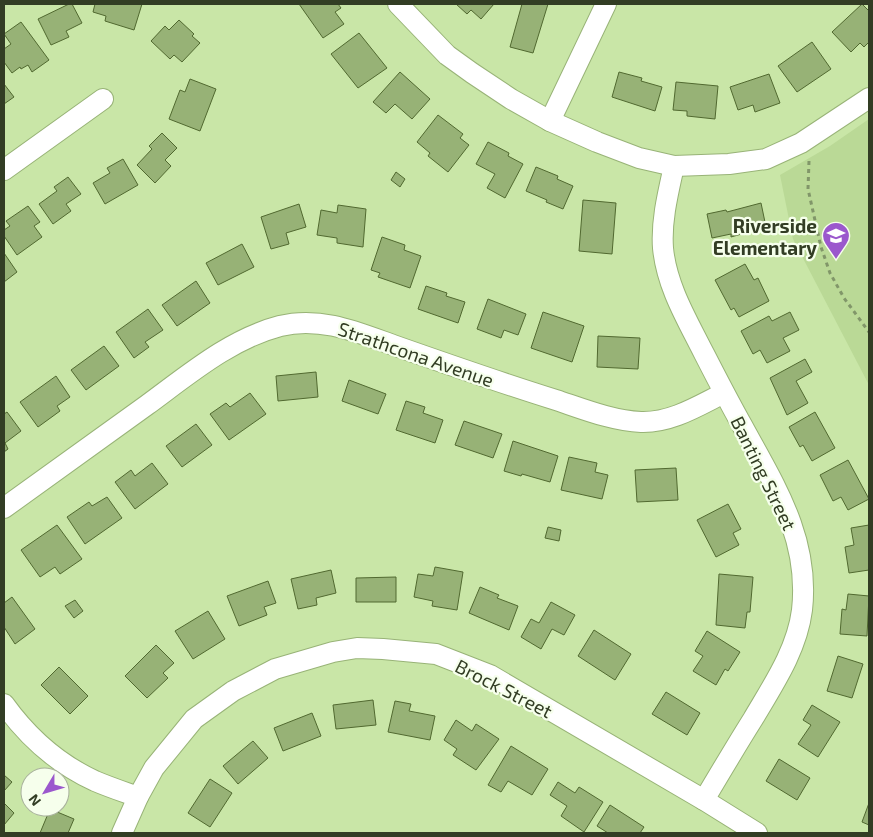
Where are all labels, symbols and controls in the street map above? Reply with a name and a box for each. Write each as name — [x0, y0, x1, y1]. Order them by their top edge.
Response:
place label: Riverside Elementary — [713, 214, 817, 260]
school or university icon: Riverside Elementary — [821, 221, 851, 260]
street label: Strathcona Avenue — [335, 317, 497, 391]
street label: Banting Street — [727, 412, 801, 534]
street label: Brock Street — [452, 654, 556, 722]
north arrow — [20, 767, 70, 817]
text: N — [25, 791, 44, 810]

